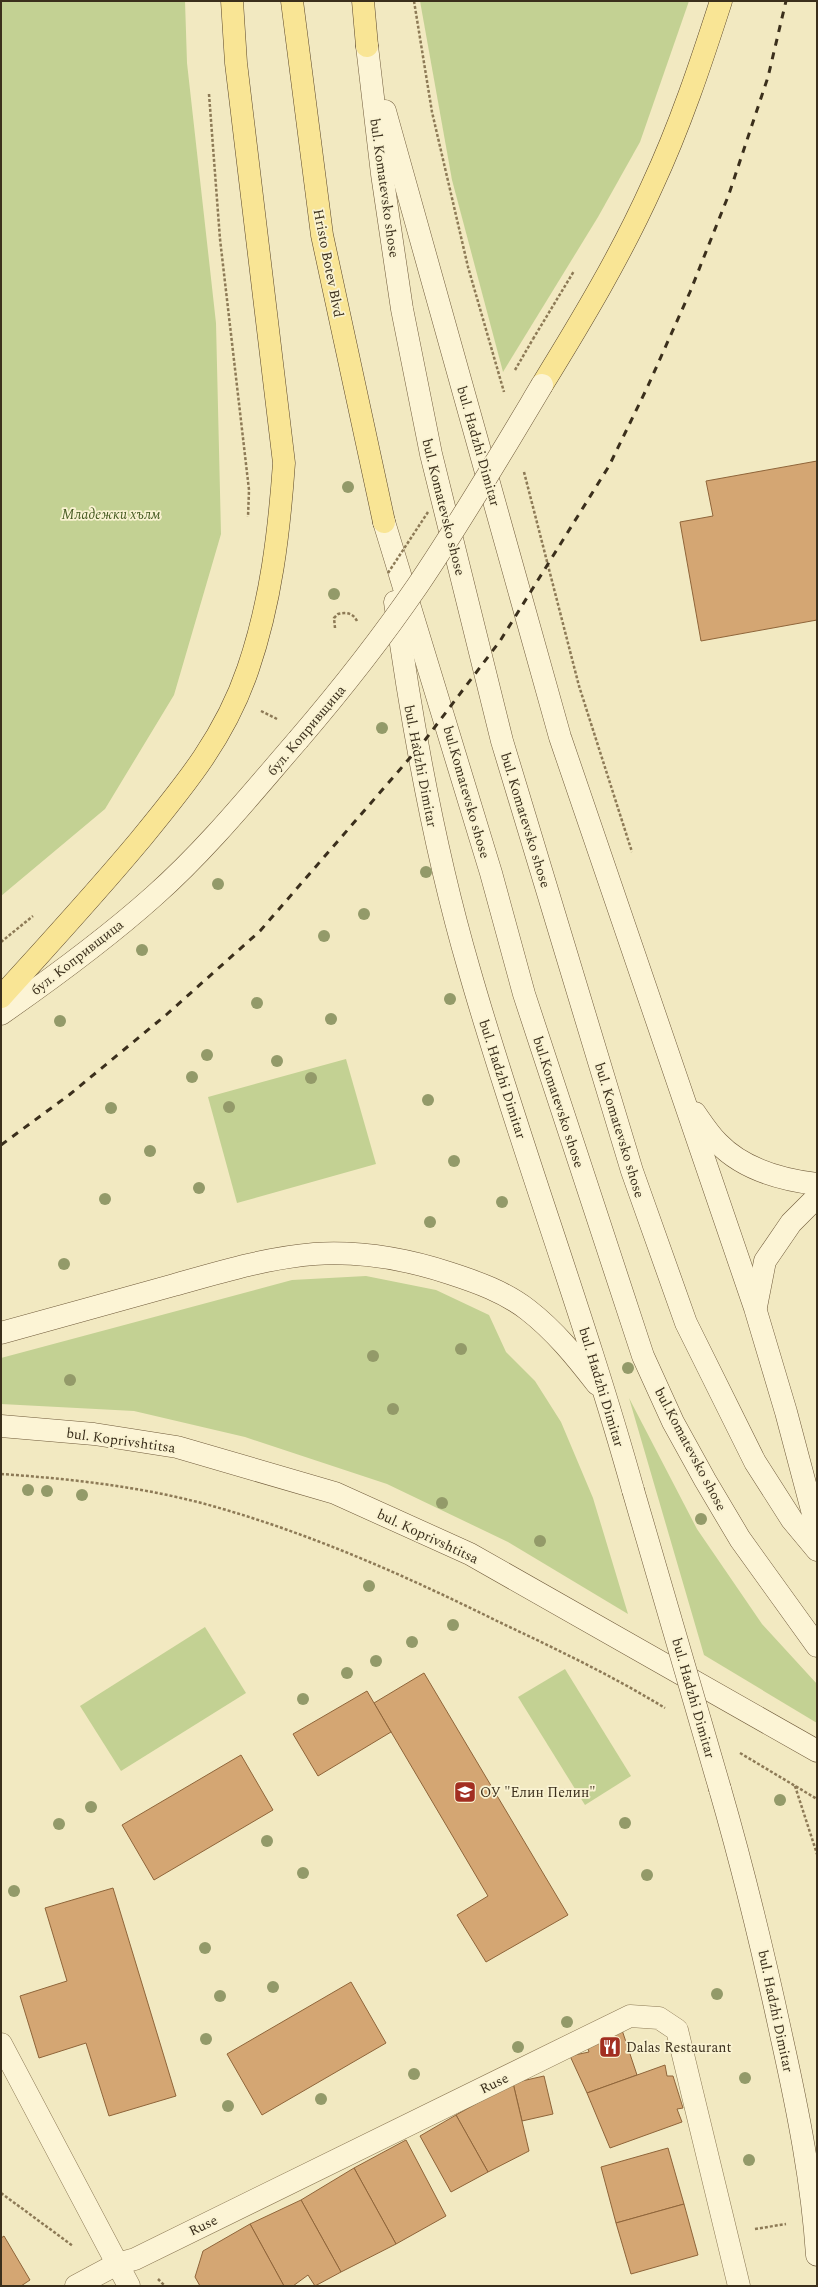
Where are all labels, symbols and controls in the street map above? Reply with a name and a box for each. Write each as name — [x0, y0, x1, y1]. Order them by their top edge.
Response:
street label: bul. Komatevsko shose — [364, 117, 405, 259]
street label: Hristo Botev Blvd — [308, 207, 349, 319]
street label: bul. Hadzhi Dimitar — [451, 383, 506, 509]
street label: bul. Komatevsko shose — [416, 436, 471, 578]
park label: Младежки хълм — [62, 504, 161, 525]
street label: бул. Копривщица — [262, 680, 351, 780]
street label: bul. Hadzhi Dimitar — [398, 703, 443, 830]
street label: bul.Komatevsko shose — [438, 723, 496, 861]
street label: bul. Komatevsko shose — [495, 750, 556, 891]
street label: бул. Копривщица — [26, 914, 128, 1000]
street label: bul. Hadzhi Dimitar — [473, 1017, 532, 1142]
street label: bul.Komatevsko shose — [527, 1034, 590, 1171]
street label: bul. Komatevsko shose — [589, 1060, 650, 1201]
street label: bul. Hadzhi Dimitar — [573, 1325, 630, 1450]
street label: bul.Komatevsko shose — [649, 1384, 732, 1515]
street label: bul. Koprivshtitsa — [65, 1422, 177, 1459]
street label: bul. Koprivshtitsa — [373, 1504, 482, 1569]
street label: bul. Hadzhi Dimitar — [666, 1635, 721, 1761]
school or university icon: ОУ "Елин Пелин" — [452, 1779, 478, 1805]
place label: ОУ "Елин Пелин" — [480, 1782, 596, 1803]
street label: bul. Hadzhi Dimitar — [752, 1948, 799, 2075]
restaurant icon: Dalas Restaurant — [597, 2034, 623, 2060]
place label: Dalas Restaurant — [626, 2037, 731, 2058]
street label: Ruse — [476, 2067, 512, 2099]
street label: Ruse — [185, 2209, 221, 2241]

